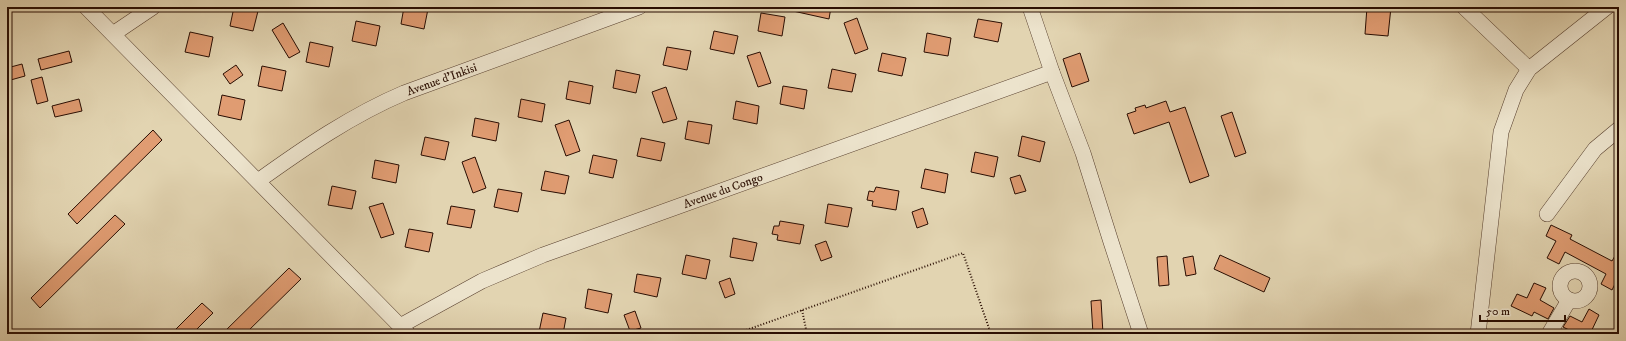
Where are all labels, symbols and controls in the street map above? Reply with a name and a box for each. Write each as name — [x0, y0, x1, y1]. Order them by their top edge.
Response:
street label: Avenue d'Inkisi — [405, 59, 479, 99]
street label: Avenue du Congo — [681, 169, 765, 211]
scale bar — [1480, 297, 1565, 323]
text: 50 m — [1486, 304, 1510, 319]

